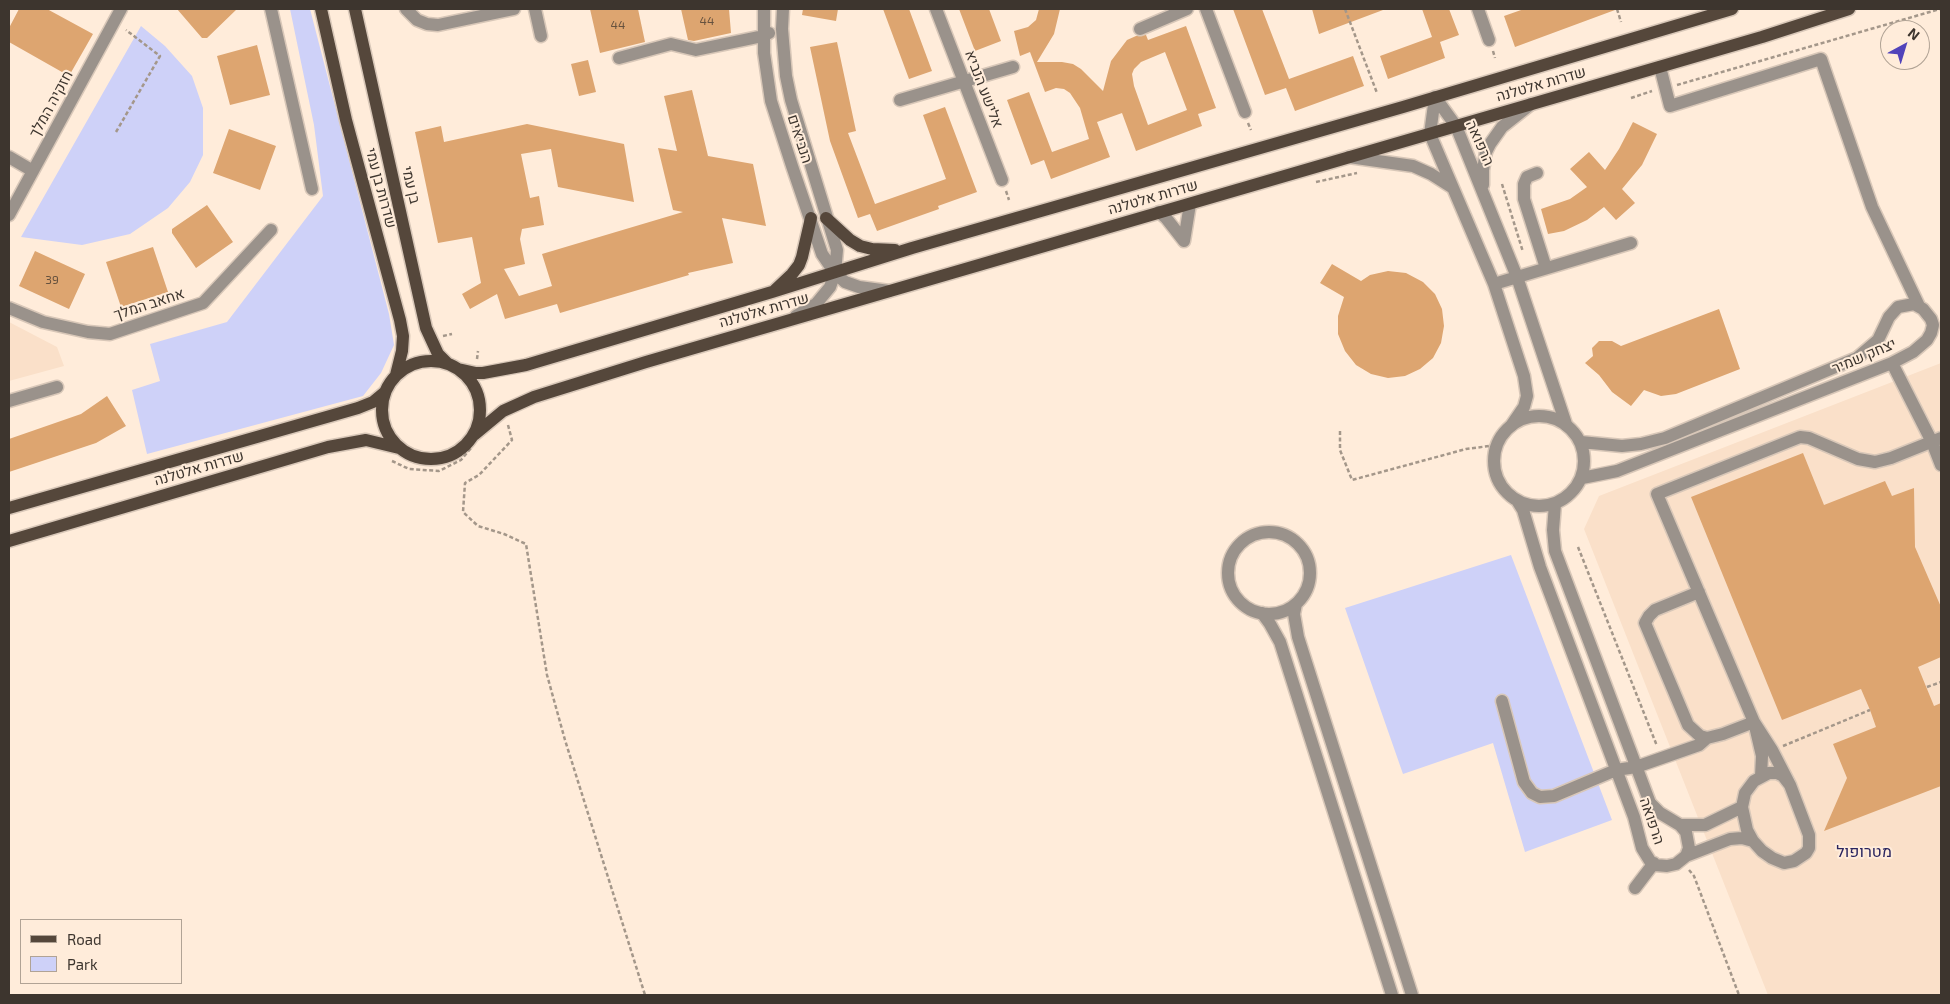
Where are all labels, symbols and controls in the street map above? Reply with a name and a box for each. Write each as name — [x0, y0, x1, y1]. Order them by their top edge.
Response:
house number: 44 — [700, 14, 714, 28]
house number: 44 — [611, 18, 625, 32]
north arrow — [1880, 20, 1930, 70]
text: N — [1905, 24, 1923, 44]
street label: אלישע הנביא — [961, 47, 1007, 131]
street label: שדרות אלטלנה — [1494, 63, 1588, 105]
street label: חזקיה המלך — [25, 67, 77, 141]
street label: הנביאים — [784, 112, 816, 166]
street label: הרפואה — [1462, 117, 1498, 169]
street label: שדרות בן עמי — [362, 146, 400, 230]
street label: בן עמי — [398, 164, 424, 206]
street label: שדרות אלטלנה — [1106, 176, 1200, 218]
house number: 39 — [45, 273, 59, 287]
street label: אחאב המלך — [111, 284, 187, 324]
street label: שדרות אלטלנה — [717, 289, 811, 331]
street label: יצחק שמיר — [1829, 334, 1899, 378]
street label: שדרות אלטלנה — [152, 447, 246, 489]
street label: הרפואה — [1636, 795, 1668, 847]
district label: מטרופול — [1836, 842, 1892, 862]
legend — [20, 919, 182, 984]
text: Road — [67, 930, 102, 948]
text: Park — [67, 955, 98, 973]

